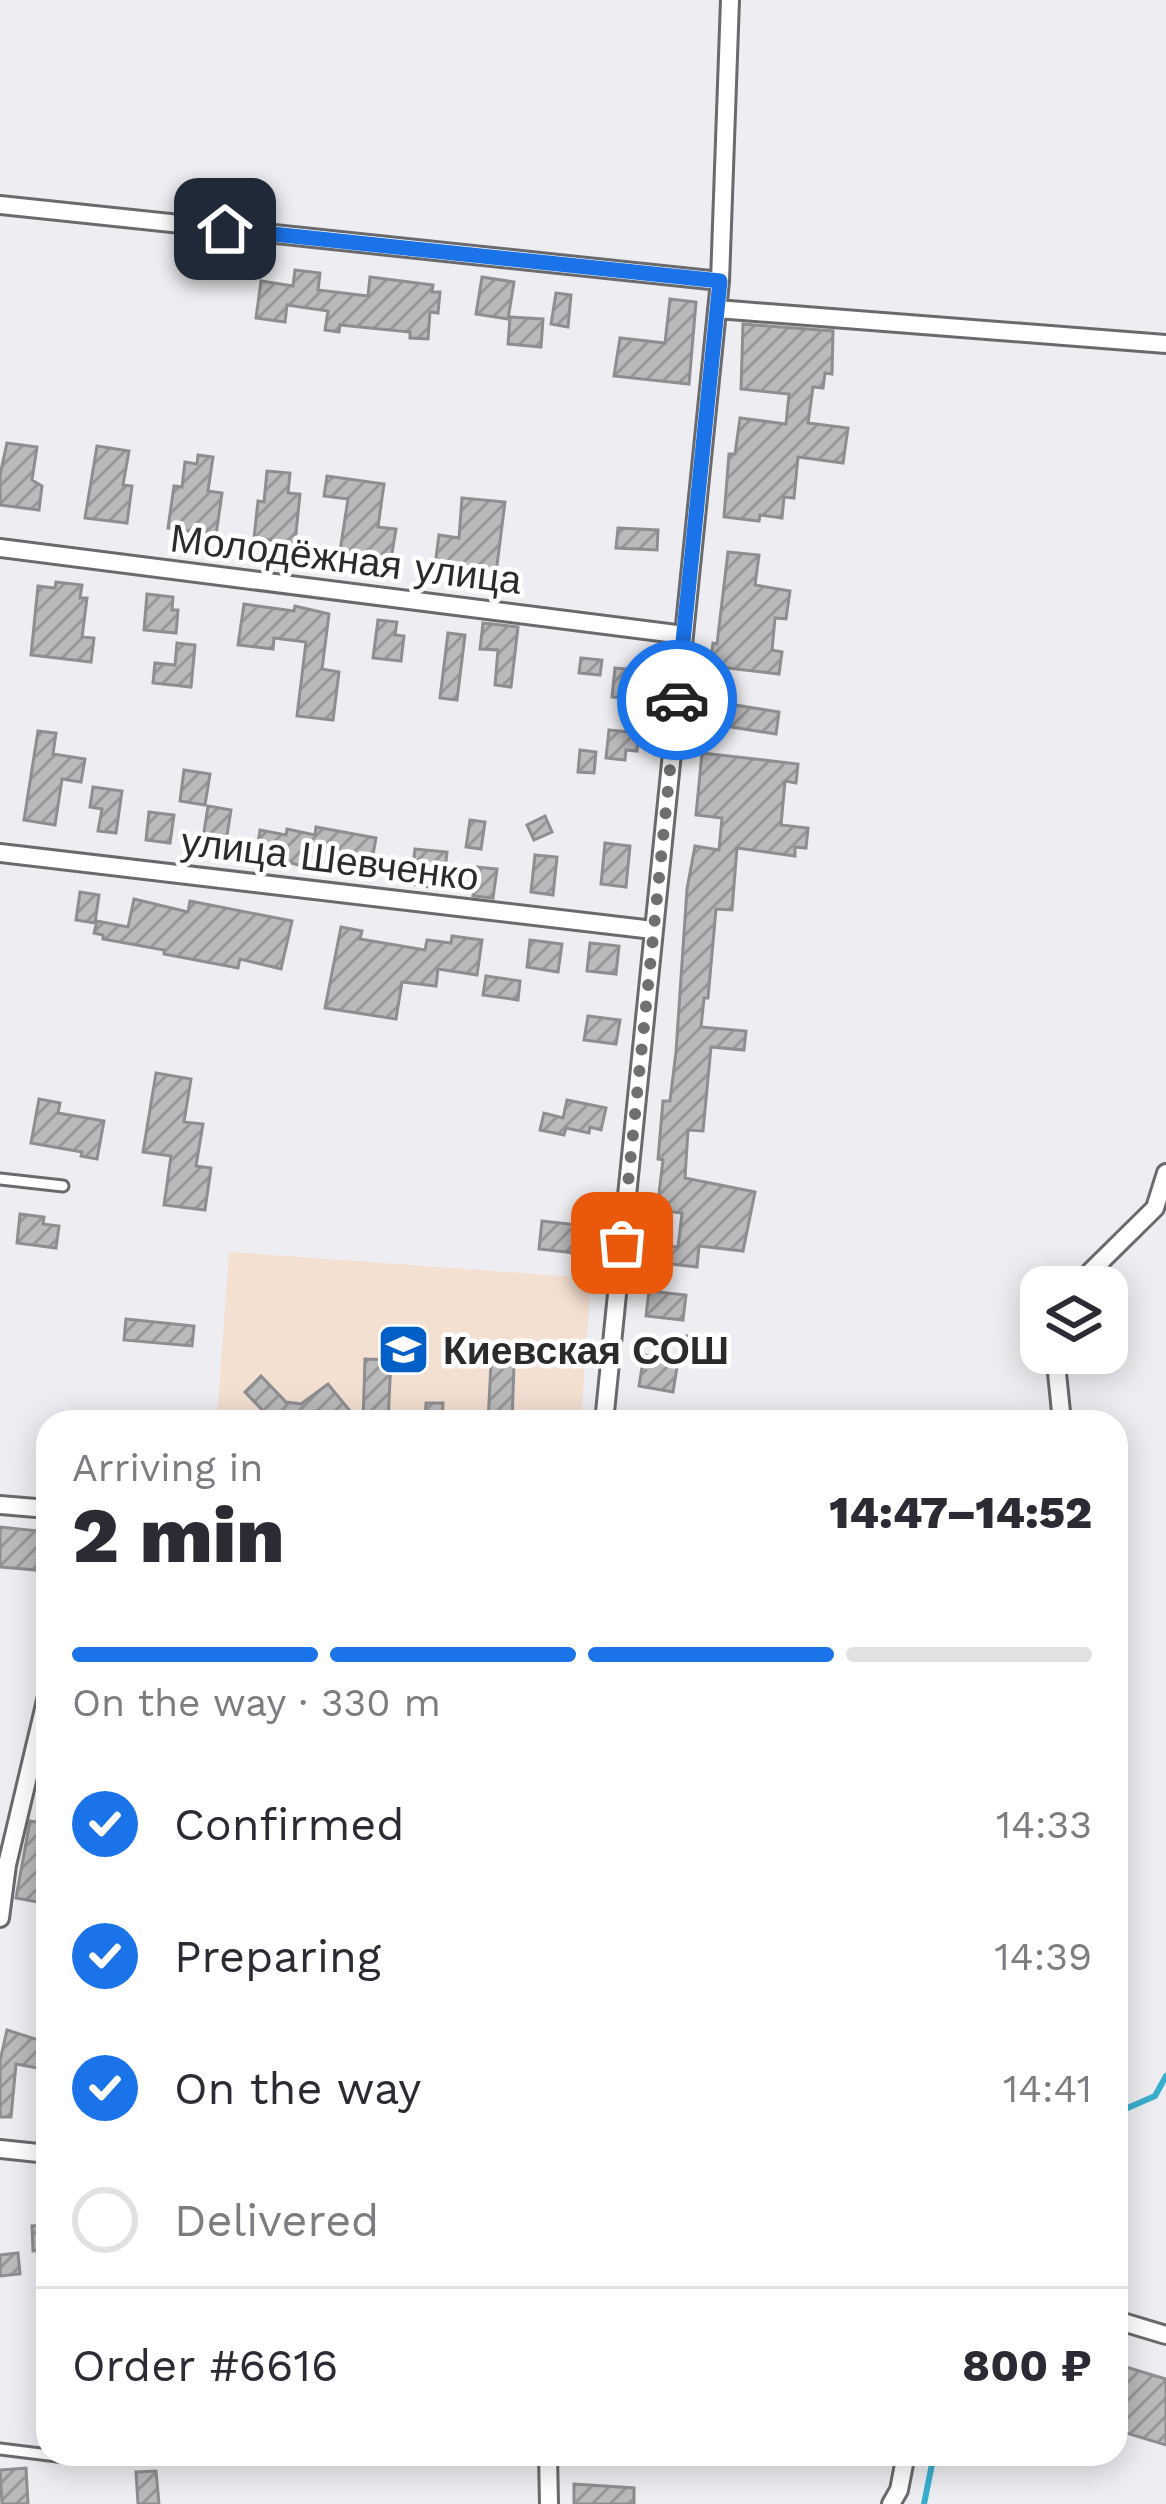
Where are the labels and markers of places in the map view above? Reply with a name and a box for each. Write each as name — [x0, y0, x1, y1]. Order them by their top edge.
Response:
pin — [174, 178, 276, 280]
pin — [571, 1192, 673, 1294]
school or university icon: Киевская СОШ — [376, 1322, 432, 1378]
place label: Киевская СОШ — [443, 1328, 729, 1373]

